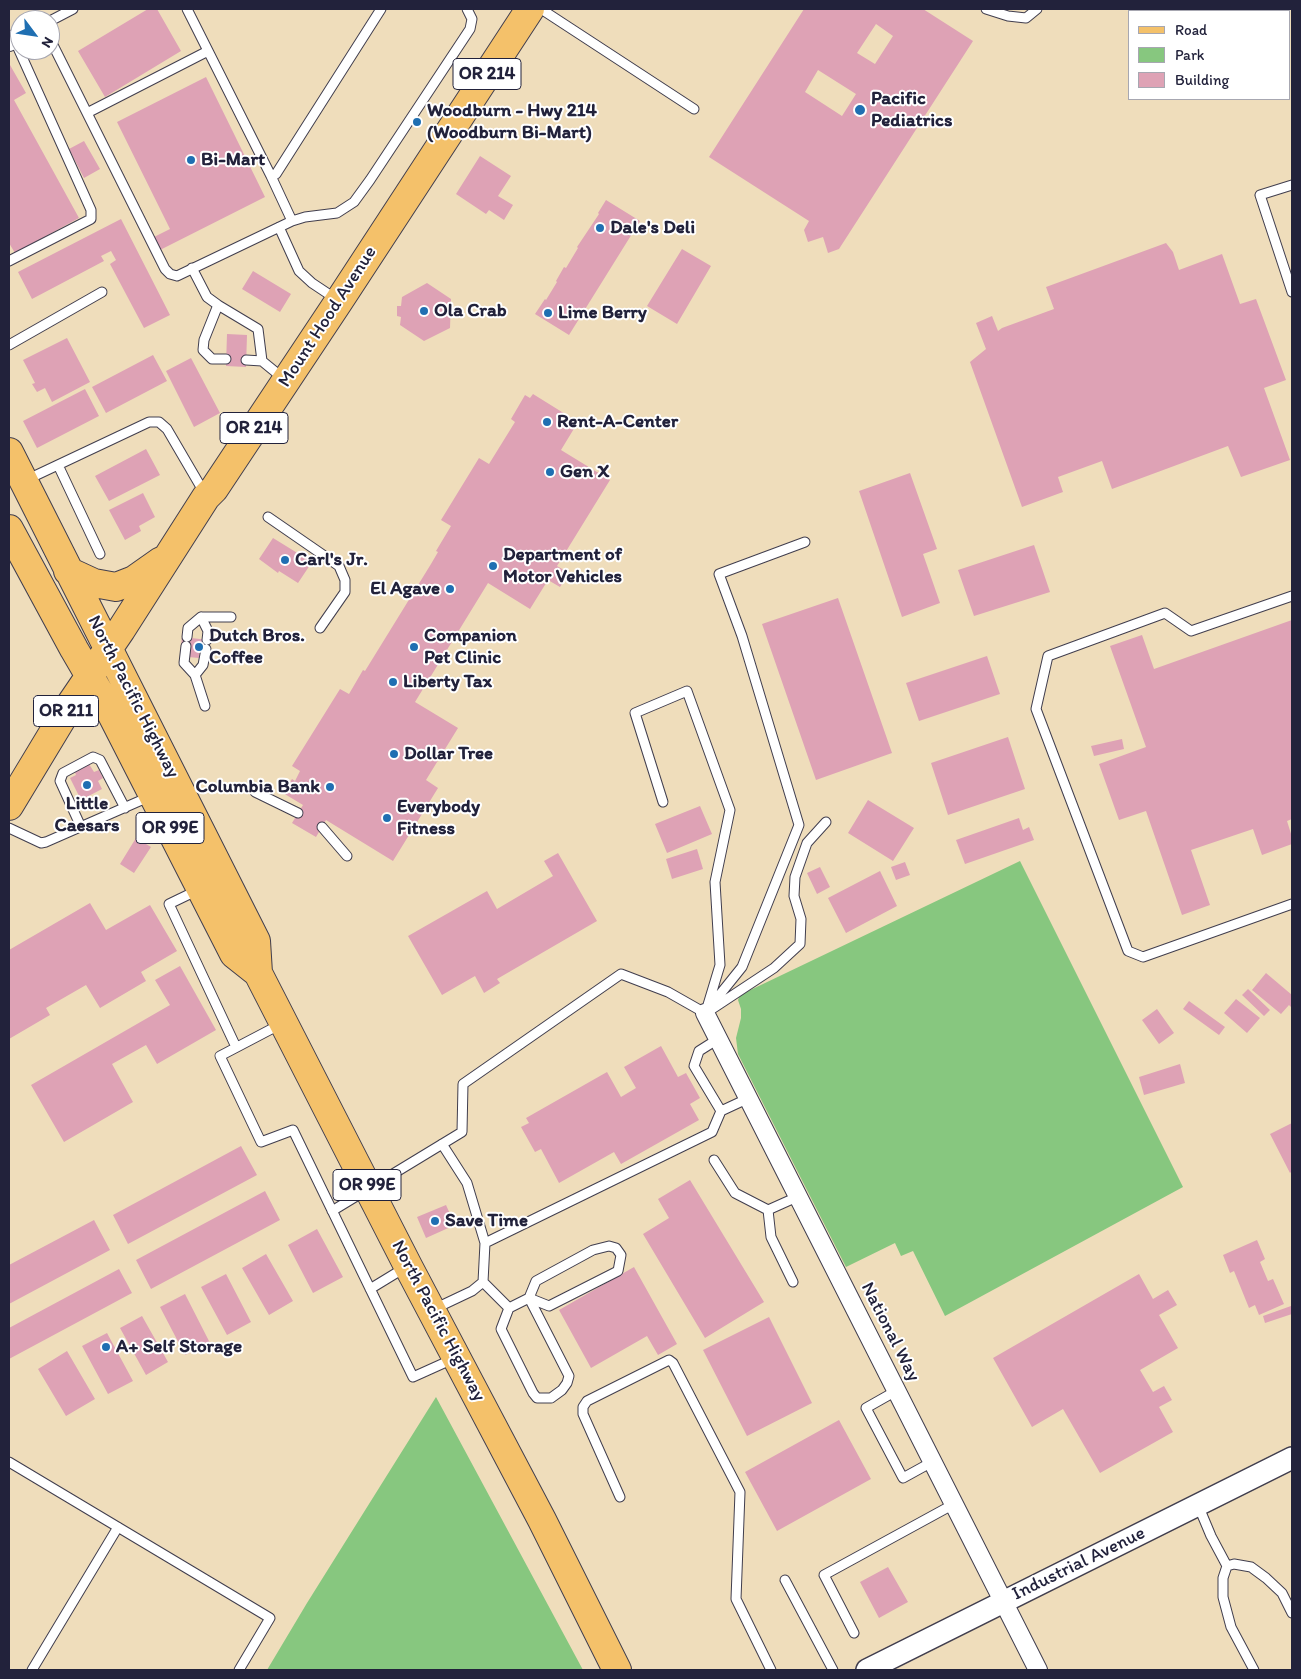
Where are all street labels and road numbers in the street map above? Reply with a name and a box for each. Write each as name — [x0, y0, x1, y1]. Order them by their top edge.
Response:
road number: OR 214 — [453, 59, 521, 90]
street label: Mount Hood Avenue — [274, 242, 382, 392]
road number: OR 214 — [220, 412, 288, 443]
street label: North Pacific Highway — [82, 612, 184, 782]
road number: OR 211 — [34, 696, 98, 726]
road number: OR 99E — [136, 812, 204, 844]
road number: OR 99E — [333, 1170, 401, 1200]
street label: North Pacific Highway — [386, 1237, 490, 1405]
street label: National Way — [855, 1279, 925, 1385]
street label: Industrial Avenue — [1009, 1522, 1149, 1606]

